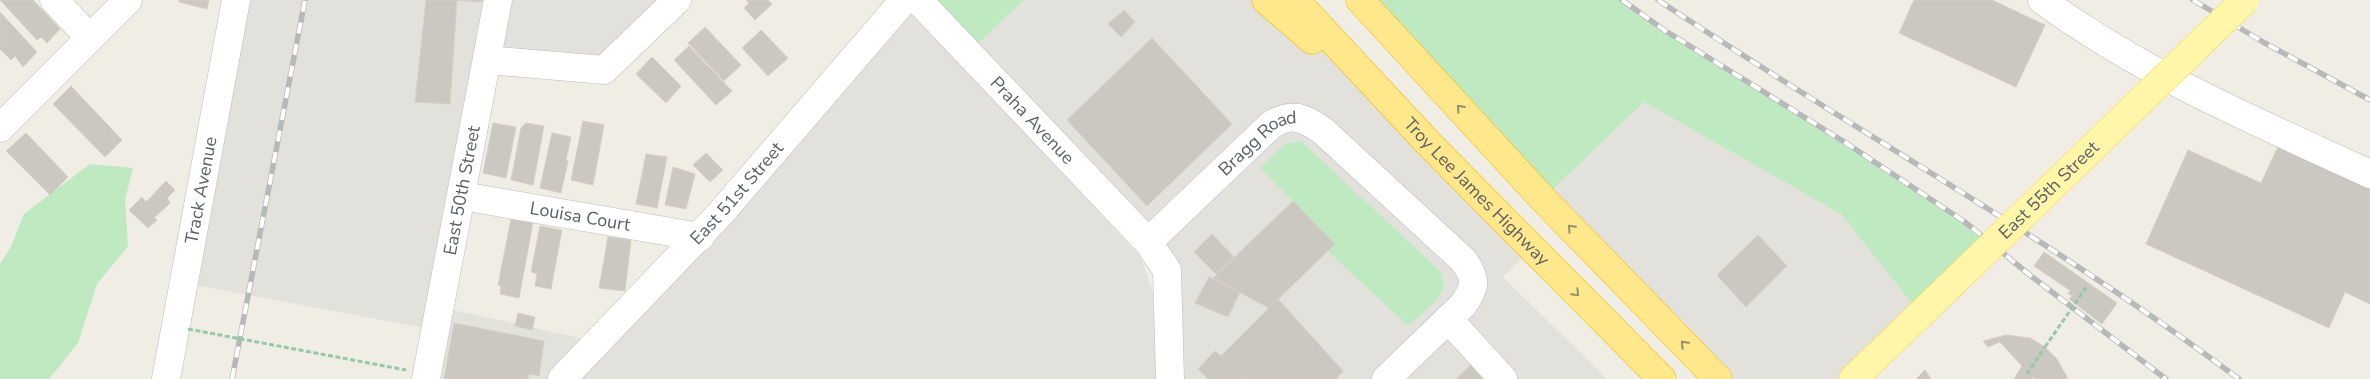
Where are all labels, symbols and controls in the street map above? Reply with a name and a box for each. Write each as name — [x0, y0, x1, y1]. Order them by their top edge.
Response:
street label: Praha Avenue — [985, 71, 1080, 169]
street label: Bragg Road — [1213, 105, 1297, 181]
one-way arrow — [1457, 105, 1466, 114]
street label: Troy Lee James Highway — [1398, 112, 1556, 271]
street label: East 50th Street — [438, 123, 486, 257]
street label: Track Avenue — [179, 135, 223, 246]
street label: East 55th Street — [1993, 135, 2105, 244]
street label: East 51st Street — [685, 136, 789, 250]
street label: Louisa Court — [528, 196, 633, 237]
one-way arrow — [1567, 224, 1576, 233]
one-way arrow — [1570, 287, 1579, 296]
one-way arrow — [1681, 341, 1690, 350]

